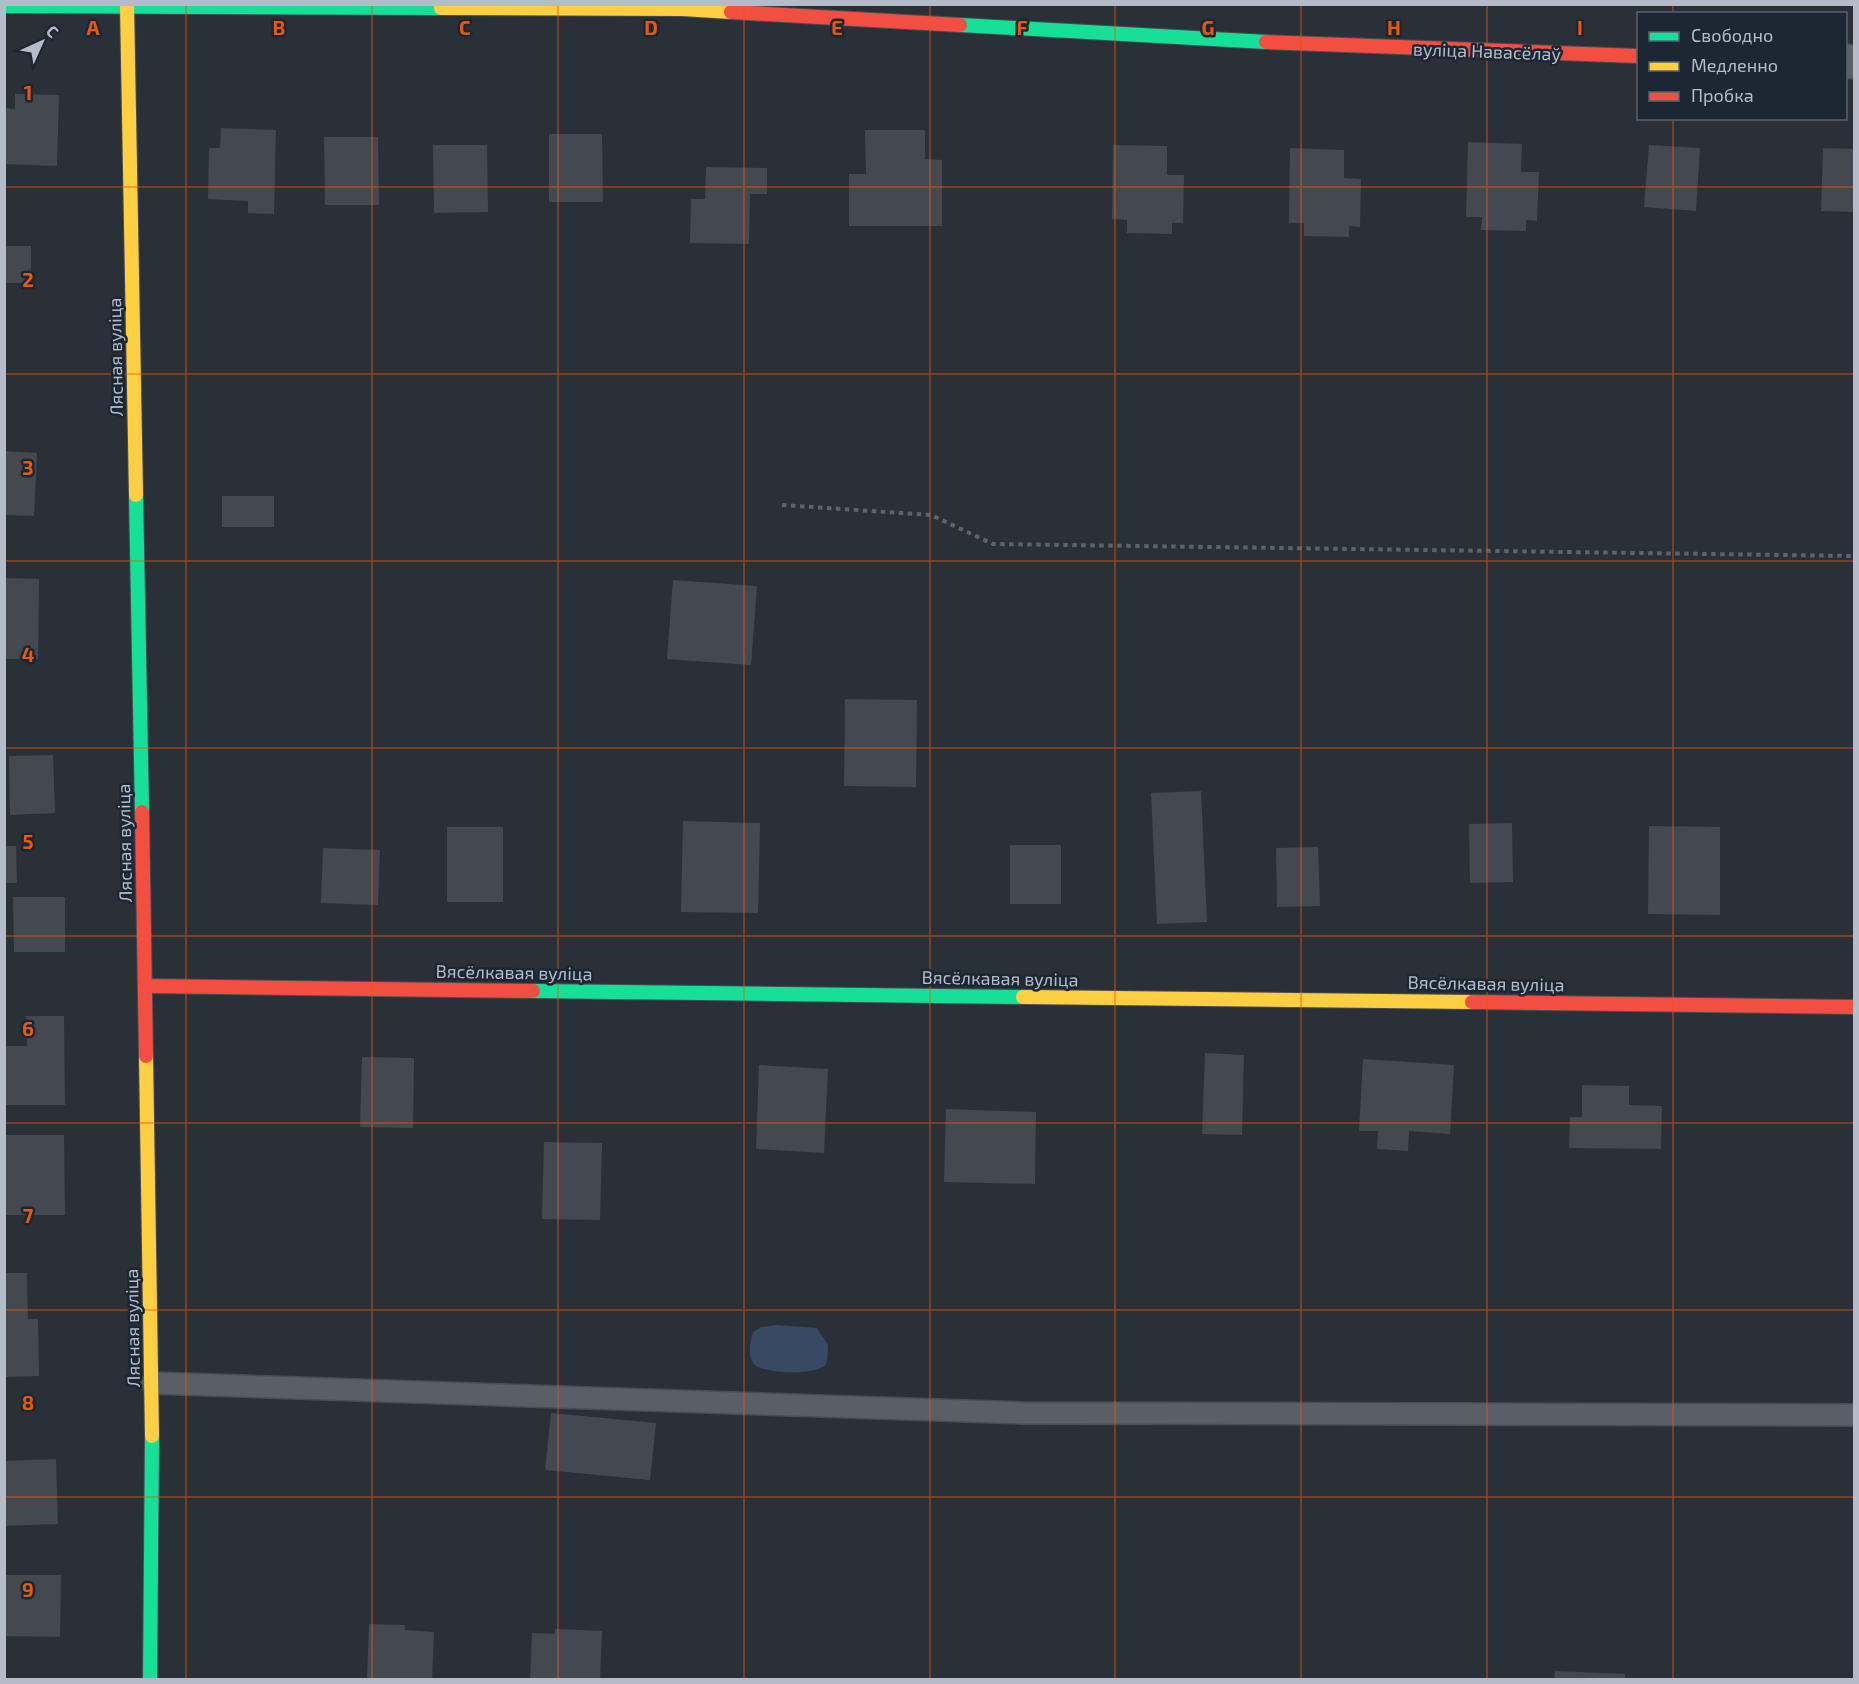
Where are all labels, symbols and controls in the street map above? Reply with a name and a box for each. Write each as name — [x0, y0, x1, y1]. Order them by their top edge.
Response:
north arrow — [12, 12, 72, 72]
legend — [1637, 12, 1847, 120]
text: A — [86, 15, 100, 39]
text: B — [273, 15, 285, 39]
text: C — [459, 15, 471, 39]
text: D — [644, 15, 658, 39]
text: E — [831, 15, 843, 39]
text: F — [1016, 15, 1028, 39]
text: G — [1202, 15, 1214, 39]
text: H — [1387, 15, 1401, 39]
text: I — [1577, 15, 1583, 39]
text: С — [43, 21, 63, 41]
text: Свободно — [1691, 24, 1773, 46]
street label: вуліца Навасёлаў — [1413, 37, 1562, 65]
text: Медленно — [1691, 54, 1778, 76]
text: 1 — [24, 80, 32, 104]
text: Пробка — [1691, 84, 1754, 106]
text: 2 — [22, 267, 34, 291]
street label: Лясная вуліца — [103, 298, 127, 417]
text: 3 — [22, 455, 34, 479]
text: 4 — [22, 642, 35, 666]
street label: Лясная вуліца — [112, 784, 136, 903]
text: 5 — [22, 829, 34, 853]
street label: Вясёлкавая вуліца — [435, 960, 593, 984]
street label: Вясёлкавая вуліца — [921, 966, 1079, 990]
street label: Вясёлкавая вуліца — [1407, 971, 1565, 995]
text: 6 — [22, 1016, 34, 1040]
text: 7 — [23, 1203, 34, 1227]
street label: Лясная вуліца — [120, 1269, 144, 1388]
text: 8 — [22, 1390, 34, 1414]
text: 9 — [22, 1577, 34, 1601]

